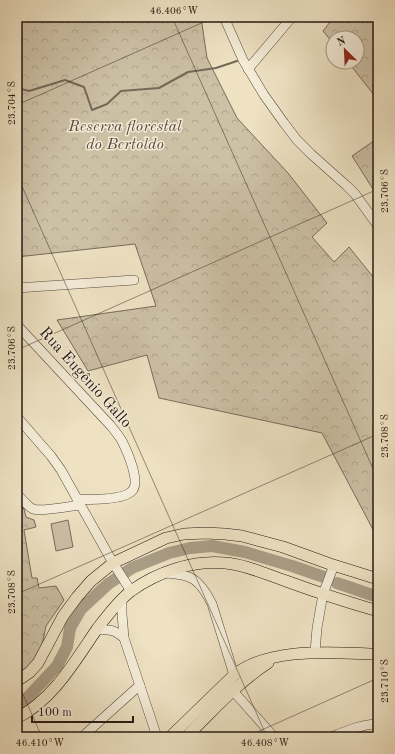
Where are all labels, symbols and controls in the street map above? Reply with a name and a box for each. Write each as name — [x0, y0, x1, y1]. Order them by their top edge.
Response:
text: 46.406°W — [150, 6, 198, 16]
north arrow — [325, 30, 365, 70]
text: N — [335, 35, 348, 49]
text: 23.704°S — [7, 81, 17, 125]
park label: Reserva florestal do Bertoldo — [67, 119, 182, 153]
text: 23.706°S — [380, 169, 390, 213]
street label: Rua Eugênio Gallo — [36, 325, 134, 431]
text: 23.706°S — [7, 326, 17, 370]
text: 23.708°S — [380, 414, 390, 458]
text: 23.708°S — [7, 570, 17, 614]
text: 23.710°S — [380, 659, 390, 703]
scale bar — [32, 698, 133, 724]
text: 100 m — [38, 707, 72, 719]
text: 46.410°W — [16, 738, 64, 748]
text: 46.408°W — [241, 738, 289, 748]

